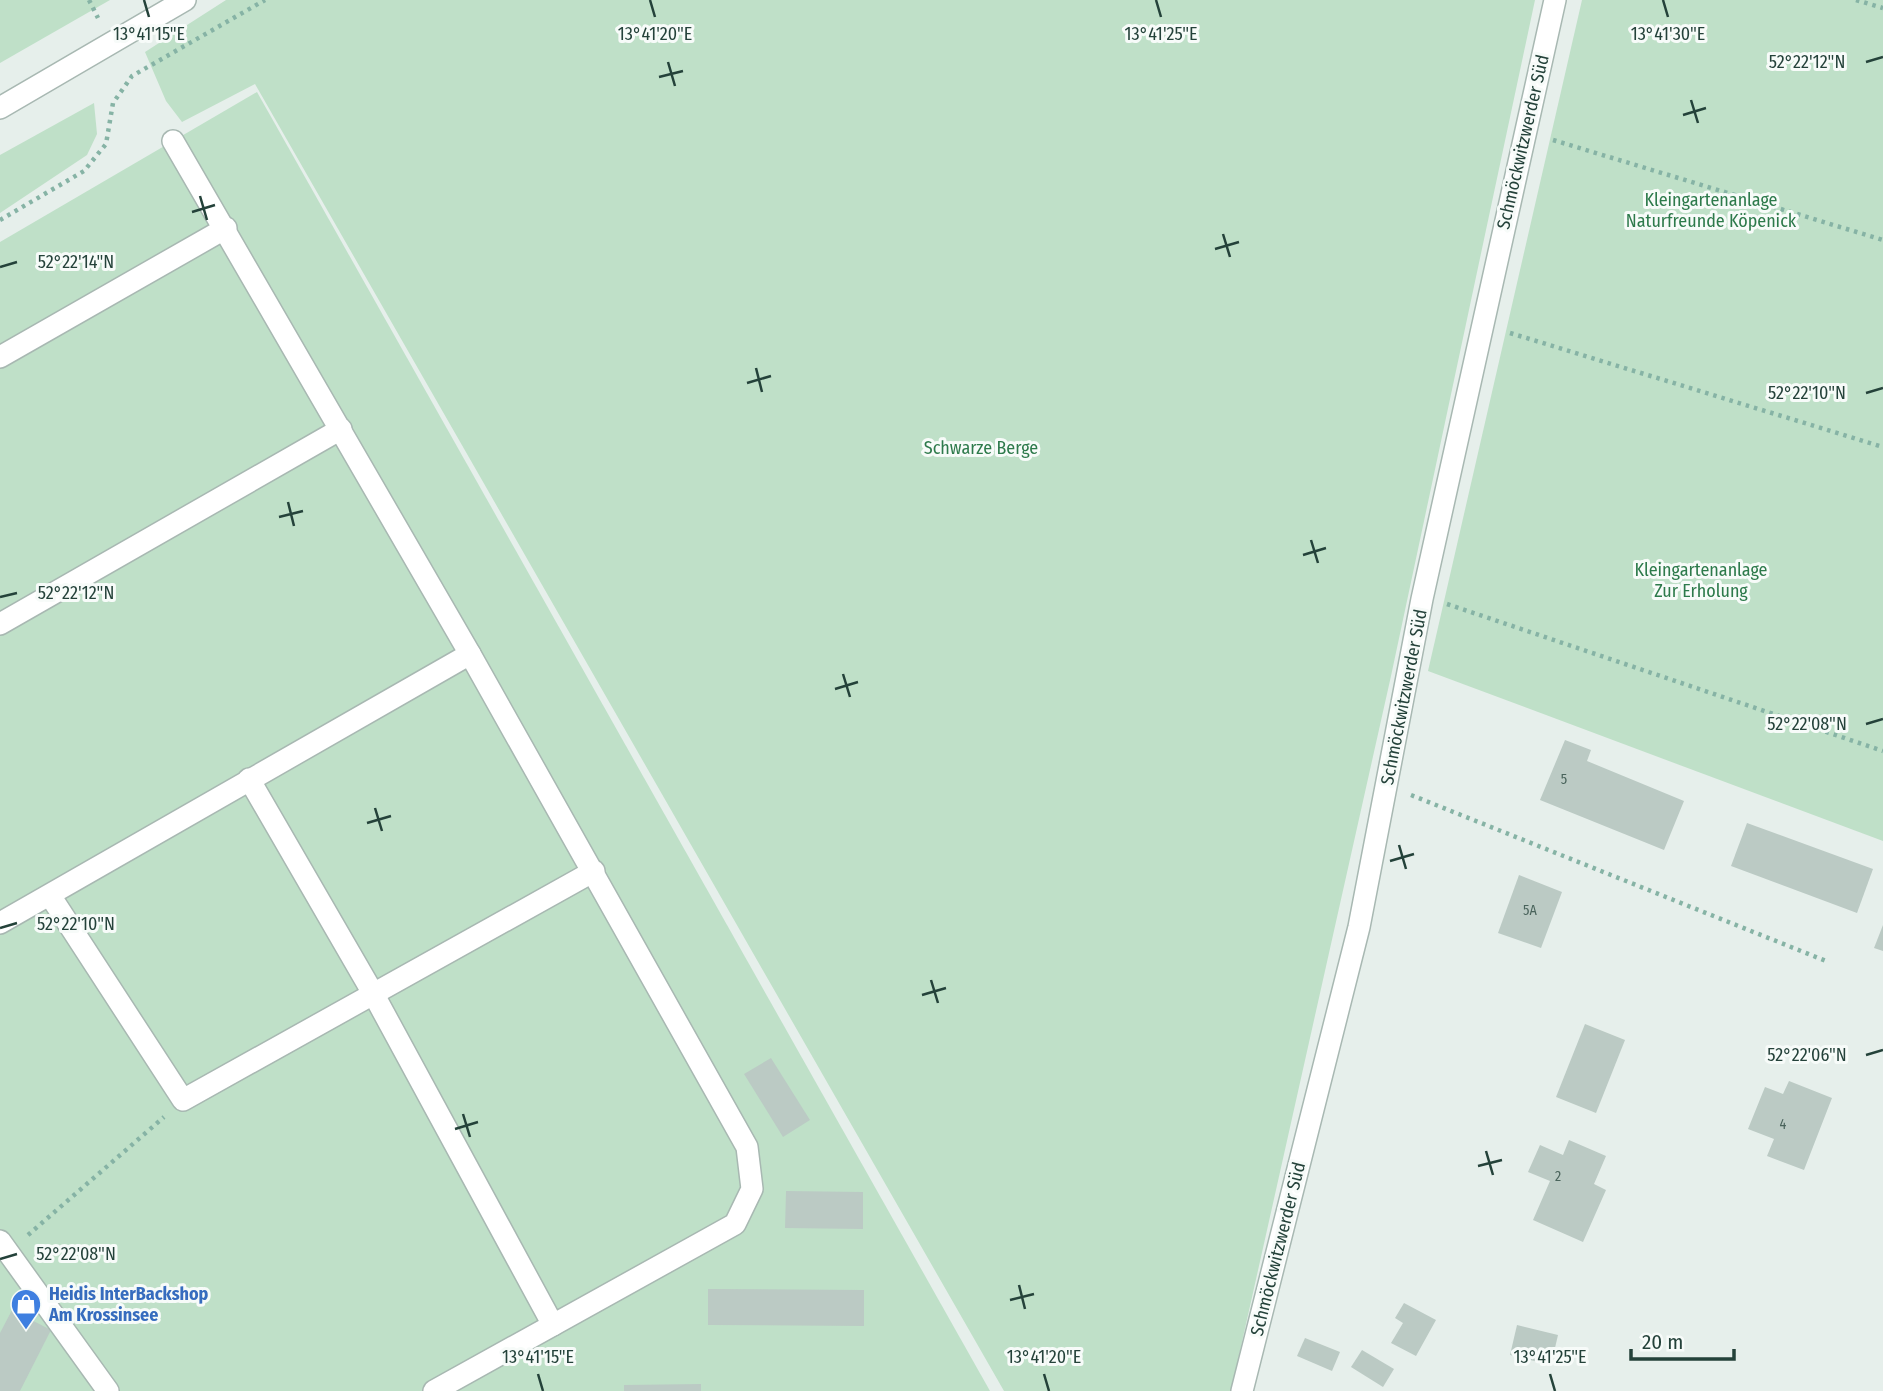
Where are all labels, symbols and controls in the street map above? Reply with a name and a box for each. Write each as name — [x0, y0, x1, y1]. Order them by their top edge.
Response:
text: 13°41'15"E — [113, 23, 185, 45]
text: 13°41'20"E — [618, 23, 692, 45]
text: 13°41'25"E — [1125, 23, 1197, 45]
text: 13°41'30"E — [1631, 23, 1705, 45]
text: 52°22'12"N — [1769, 51, 1845, 73]
street label: Schmöckwitzwerder Süd — [1492, 53, 1554, 231]
park label: Kleingartenanlage Naturfreunde Köpenick — [1626, 189, 1797, 232]
text: 52°22'14"N — [38, 251, 114, 273]
text: 52°22'10"N — [1768, 382, 1846, 404]
park label: Schwarze Berge — [924, 437, 1038, 459]
park label: Kleingartenanlage Zur Erholung — [1635, 559, 1768, 602]
text: 52°22'12"N — [38, 582, 114, 604]
street label: Schmöckwitzwerder Süd — [1376, 607, 1432, 787]
text: 52°22'08"N — [1767, 713, 1847, 735]
house number: 5 — [1561, 771, 1567, 788]
house number: 5A — [1523, 902, 1538, 919]
text: 52°22'10"N — [37, 913, 115, 935]
text: 52°22'06"N — [1767, 1044, 1847, 1066]
house number: 4 — [1780, 1116, 1787, 1133]
street label: Schmöckwitzwerder Süd — [1246, 1160, 1310, 1338]
house number: 2 — [1555, 1168, 1561, 1185]
text: 52°22'08"N — [36, 1243, 116, 1265]
place label: Heidis InterBackshop Am Krossinsee — [48, 1283, 209, 1326]
shop icon: Heidis InterBackshop Am Krossinsee — [9, 1287, 43, 1331]
scale bar — [1631, 1318, 1734, 1362]
text: 20 m — [1642, 1329, 1683, 1355]
text: 13°41'15"E — [502, 1346, 574, 1368]
text: 13°41'20"E — [1007, 1346, 1081, 1368]
text: 13°41'25"E — [1514, 1346, 1586, 1368]

